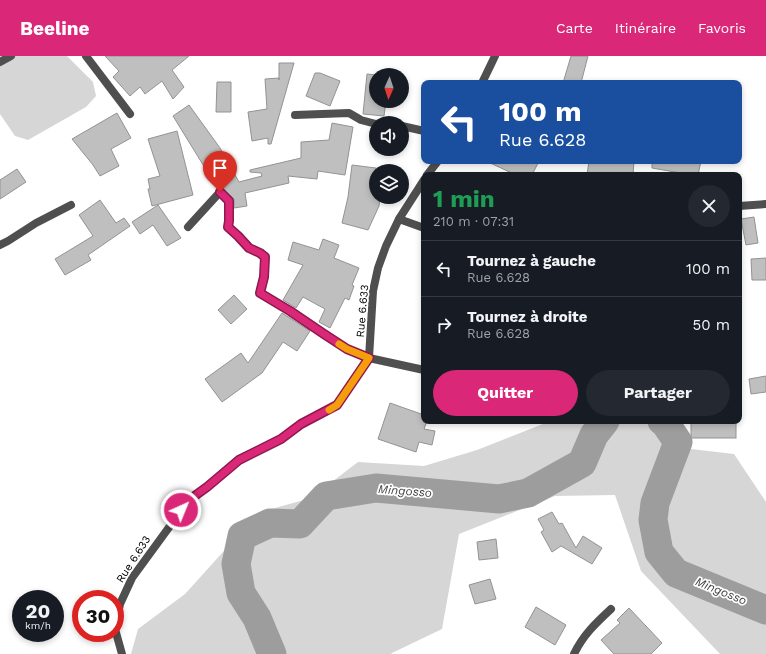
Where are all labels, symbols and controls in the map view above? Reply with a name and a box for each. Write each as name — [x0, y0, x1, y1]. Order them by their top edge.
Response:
text: Beeline — [20, 17, 90, 40]
text: Carte — [556, 20, 593, 36]
text: Itinéraire — [615, 20, 676, 36]
text: Favoris — [698, 20, 746, 36]
north arrow — [369, 68, 409, 108]
map controls — [369, 68, 409, 204]
text: 100 m — [499, 95, 582, 128]
icon: left — [433, 96, 485, 148]
button: sound — [369, 116, 409, 156]
text: Rue 6.628 — [499, 129, 586, 150]
pin — [203, 151, 237, 192]
icon: arrive — [209, 157, 231, 179]
button: layers — [369, 164, 409, 204]
text: 1 min — [433, 185, 495, 213]
button: close — [688, 185, 730, 227]
text: 210 m · 07:31 — [433, 214, 514, 229]
text: Tournez à gauche — [467, 252, 596, 270]
icon: left — [433, 258, 455, 280]
text: 100 m — [686, 260, 730, 278]
text: Rue 6.628 — [467, 270, 530, 285]
street label: Rue 6.633 — [354, 284, 371, 338]
text: Tournez à droite — [467, 308, 587, 326]
icon: right — [433, 314, 455, 336]
text: 50 m — [693, 316, 730, 334]
text: Rue 6.628 — [467, 326, 530, 341]
button: Quitter — [433, 370, 578, 416]
button: Partager — [586, 370, 730, 416]
water label: Mingosso — [377, 482, 433, 500]
position arrow — [160, 489, 202, 531]
street label: Rue 6.633 — [114, 533, 153, 585]
water label: Mingosso — [693, 574, 749, 608]
speed limit sign: 30 — [72, 590, 124, 642]
text: 20 — [26, 599, 50, 623]
text: km/h — [25, 620, 51, 631]

